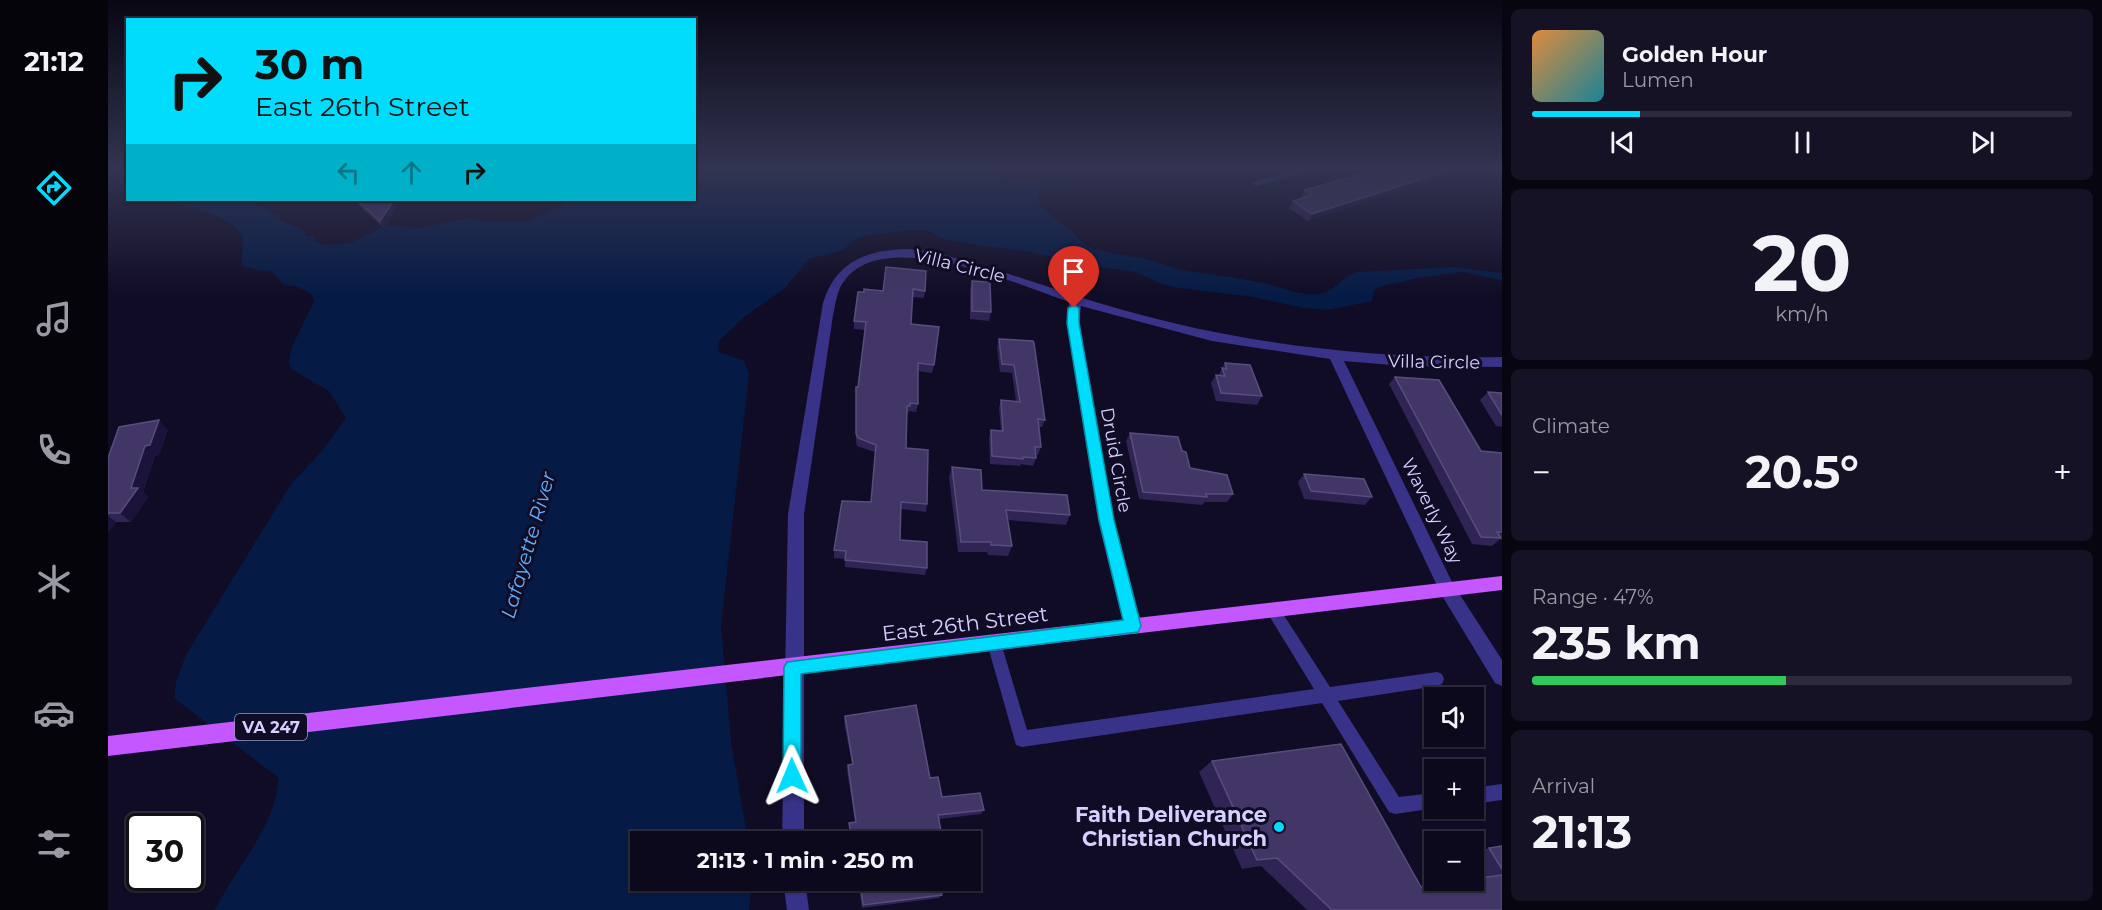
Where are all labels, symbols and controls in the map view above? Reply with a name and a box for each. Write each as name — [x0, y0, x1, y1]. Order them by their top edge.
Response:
text: 30 m — [255, 38, 364, 90]
text: Golden Hour — [1622, 41, 1767, 68]
icon: right — [156, 42, 234, 120]
text: 21:12 — [24, 45, 84, 78]
text: Lumen — [1622, 68, 1694, 92]
text: East 26th Street — [255, 90, 470, 123]
icon: previous — [1606, 126, 1639, 159]
icon: pause — [1786, 126, 1819, 159]
icon: next — [1966, 126, 1999, 159]
icon: left — [332, 156, 365, 189]
icon: ahead — [395, 156, 428, 189]
icon: right — [458, 156, 491, 189]
icon: directions — [33, 167, 75, 209]
text: 20 — [1753, 215, 1851, 311]
street label: Villa Circle — [913, 244, 1008, 288]
pin — [1048, 246, 1099, 308]
icon: arrive — [1057, 255, 1090, 288]
icon: music — [33, 298, 75, 340]
text: km/h — [1775, 302, 1829, 326]
street label: Villa Circle — [1388, 350, 1481, 374]
street label: Druid Circle — [1096, 406, 1136, 514]
text: Climate — [1532, 414, 1610, 438]
icon: phone — [33, 429, 75, 471]
text: 20.5° — [1745, 444, 1859, 499]
text: − — [1532, 452, 1551, 492]
text: + — [2053, 452, 2072, 492]
street label: Waverly Way — [1397, 454, 1467, 568]
water label: Lafayette River — [496, 468, 561, 621]
icon: climate — [33, 561, 75, 603]
text: Range · 47% — [1532, 585, 1654, 609]
street label: East 26th Street — [881, 601, 1049, 646]
text: 235 km — [1532, 615, 1701, 670]
map controls — [1424, 687, 1484, 891]
button: sound — [1424, 687, 1484, 747]
icon: car — [33, 692, 75, 734]
road number: VA 247 — [235, 714, 307, 740]
position arrow — [760, 744, 824, 808]
button: + — [1424, 759, 1484, 819]
text: Arrival — [1532, 774, 1595, 798]
place label: Faith Deliverance Christian Church — [1075, 802, 1267, 851]
text: 21:13 — [1532, 804, 1632, 859]
speed limit sign: 30 — [126, 813, 204, 891]
marker: Faith Deliverance Christian Church — [1272, 820, 1286, 834]
icon: filters — [33, 823, 75, 865]
button: − — [1424, 831, 1484, 891]
text: 21:13 · 1 min · 250 m — [697, 847, 914, 874]

